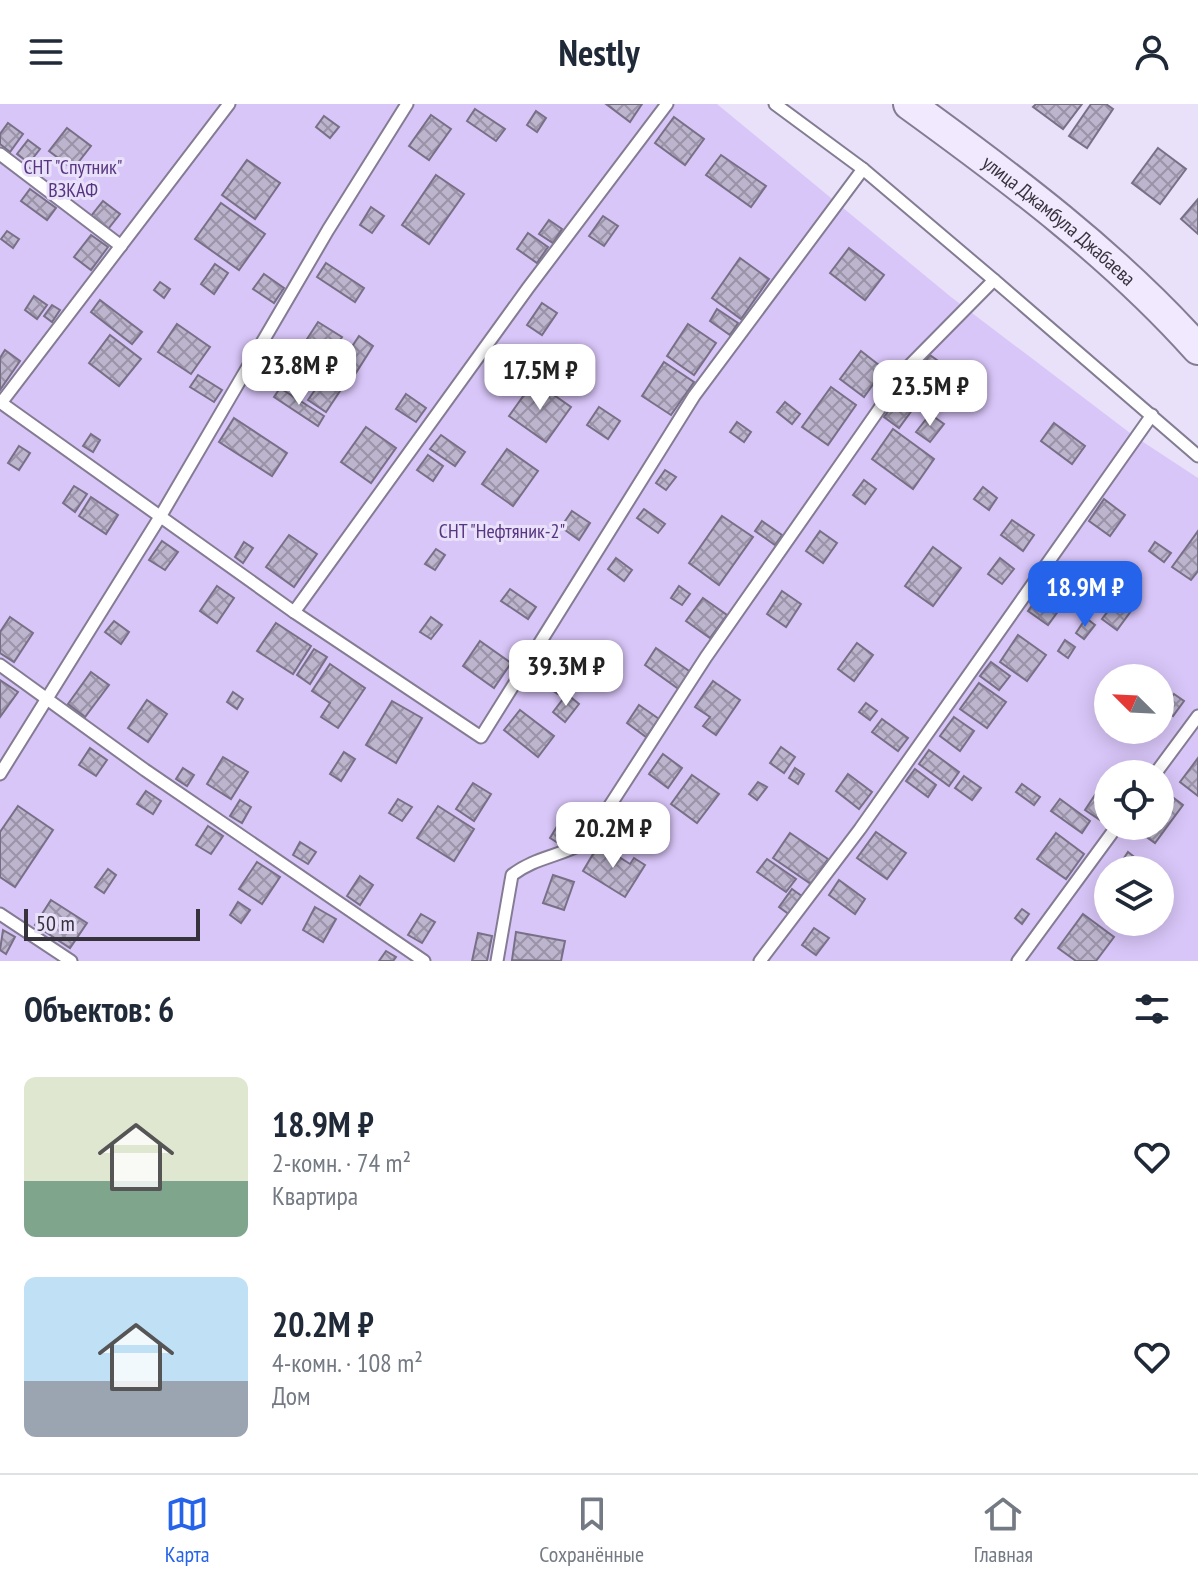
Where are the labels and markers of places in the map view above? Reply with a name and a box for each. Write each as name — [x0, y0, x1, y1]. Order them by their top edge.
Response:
pin: 23.8M ₽ — [225, 339, 373, 407]
pin: 17.5M ₽ — [466, 344, 614, 412]
pin: 23.5M ₽ — [856, 360, 1004, 428]
pin: 18.9M ₽ — [1011, 561, 1159, 629]
pin: 39.3M ₽ — [492, 640, 640, 708]
pin: 20.2M ₽ — [539, 802, 687, 870]

